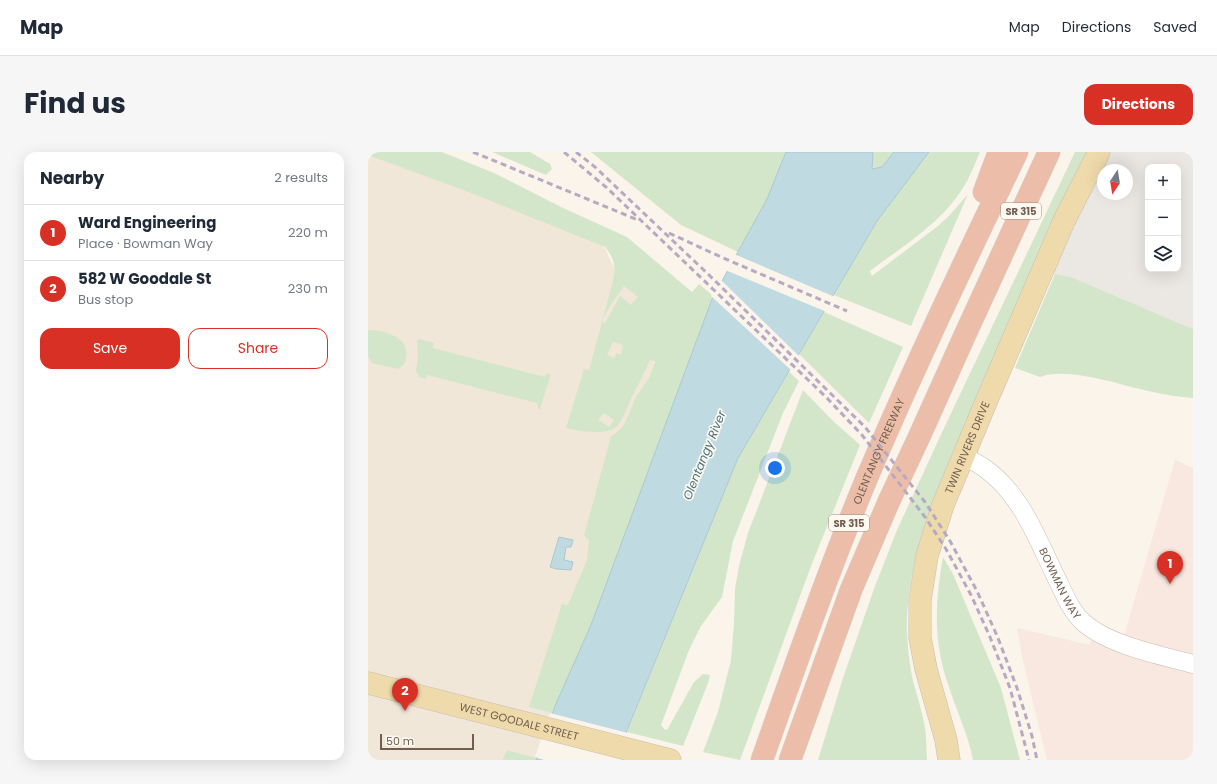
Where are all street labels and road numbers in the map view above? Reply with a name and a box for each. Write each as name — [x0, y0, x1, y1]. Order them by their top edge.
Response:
road number: SR 315 — [1001, 203, 1041, 219]
street label: OLENTANGY FREEWAY — [849, 395, 909, 507]
street label: TWIN RIVERS DRIVE — [941, 399, 994, 496]
road number: SR 315 — [829, 515, 869, 531]
street label: BOWMAN WAY — [1035, 545, 1085, 623]
street label: WEST GOODALE STREET — [458, 699, 581, 744]

